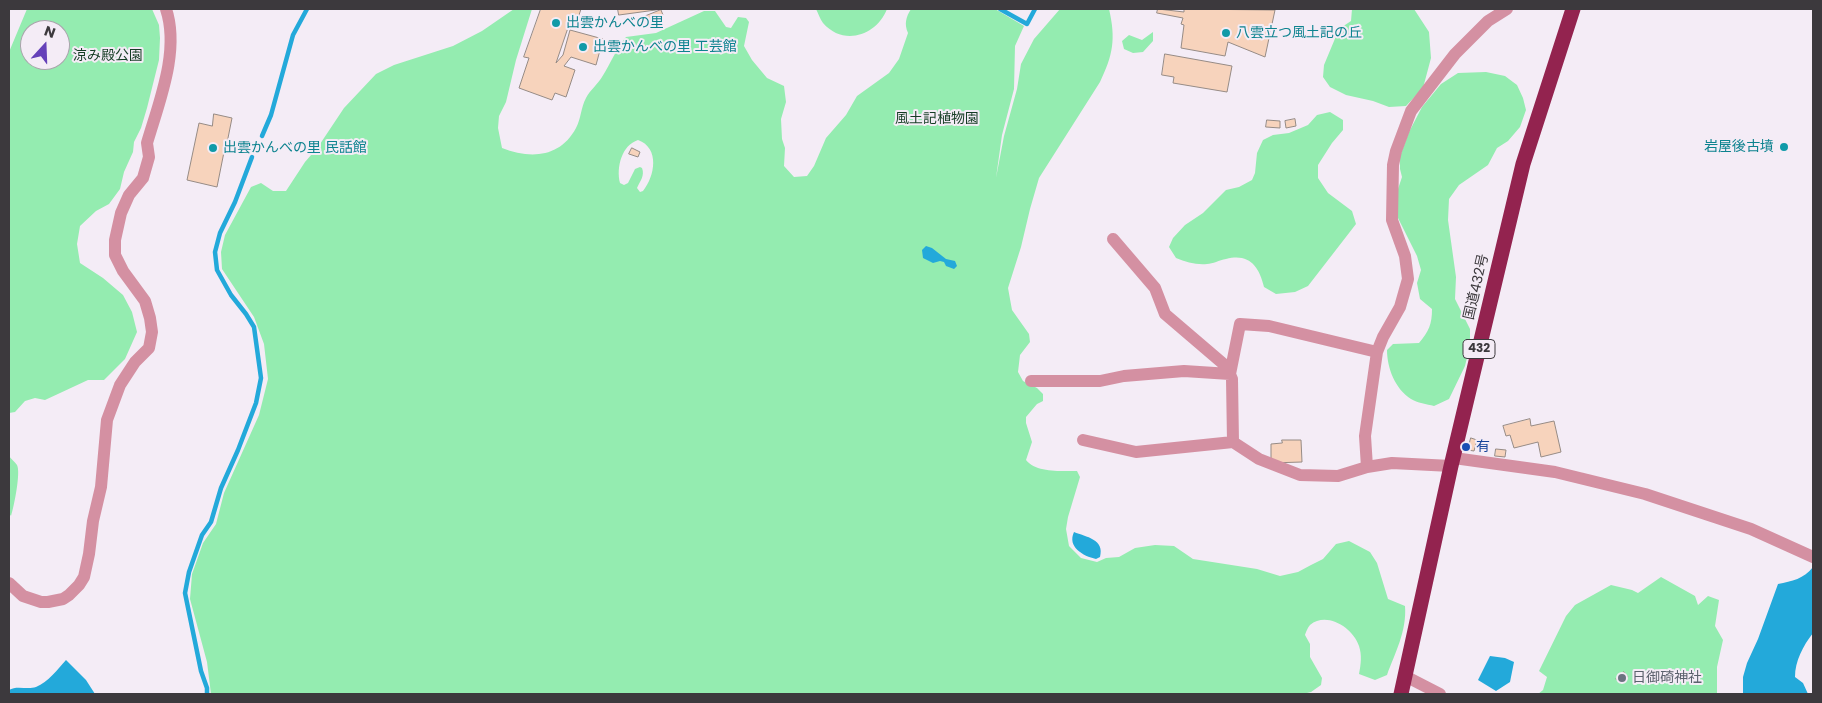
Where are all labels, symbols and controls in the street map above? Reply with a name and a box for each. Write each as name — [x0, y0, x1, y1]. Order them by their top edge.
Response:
place label: 出雲かんべの里 — [566, 15, 664, 31]
marker: 出雲かんべの里 — [550, 17, 562, 29]
north arrow — [20, 20, 70, 70]
text: N — [41, 21, 58, 43]
place label: 八雲立つ風土記の丘 — [1236, 25, 1362, 41]
marker: 八雲立つ風土記の丘 — [1220, 27, 1232, 39]
place label: 出雲かんべの里 工芸館 — [593, 39, 737, 55]
marker: 出雲かんべの里 工芸館 — [577, 41, 589, 53]
park label: 涼み殿公園 — [73, 48, 143, 64]
park label: 風土記植物園 — [895, 111, 979, 127]
place label: 岩屋後古墳 — [1704, 139, 1774, 155]
place label: 出雲かんべの里 民話館 — [223, 140, 367, 156]
marker: 岩屋後古墳 — [1778, 141, 1790, 153]
marker: 出雲かんべの里 民話館 — [207, 142, 219, 154]
street label: 国道432号 — [1461, 252, 1493, 322]
road number: 432 — [1463, 339, 1495, 358]
place label: 有 — [1476, 439, 1490, 455]
marker: 有 — [1460, 441, 1472, 453]
place label: 日御碕神社 — [1632, 670, 1702, 686]
marker: 日御碕神社 — [1616, 672, 1628, 684]

